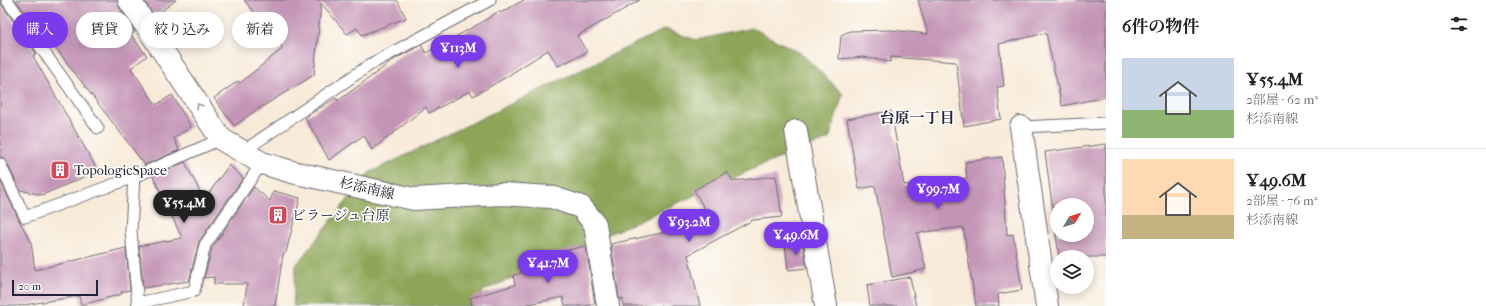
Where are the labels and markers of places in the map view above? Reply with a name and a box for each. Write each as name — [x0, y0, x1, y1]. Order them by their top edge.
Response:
pin: ¥113M — [430, 35, 486, 69]
building icon: TopologicSpace — [49, 159, 71, 181]
place label: TopologicSpace — [74, 162, 167, 179]
pin: ¥99.7M — [905, 176, 971, 210]
pin: ¥55.4M — [151, 190, 217, 224]
building icon: ビラージュ台原 — [267, 204, 289, 226]
place label: ビラージュ台原 — [292, 207, 389, 224]
pin: ¥93.2M — [656, 209, 722, 243]
pin: ¥49.6M — [763, 222, 829, 256]
pin: ¥41.7M — [515, 250, 581, 284]

